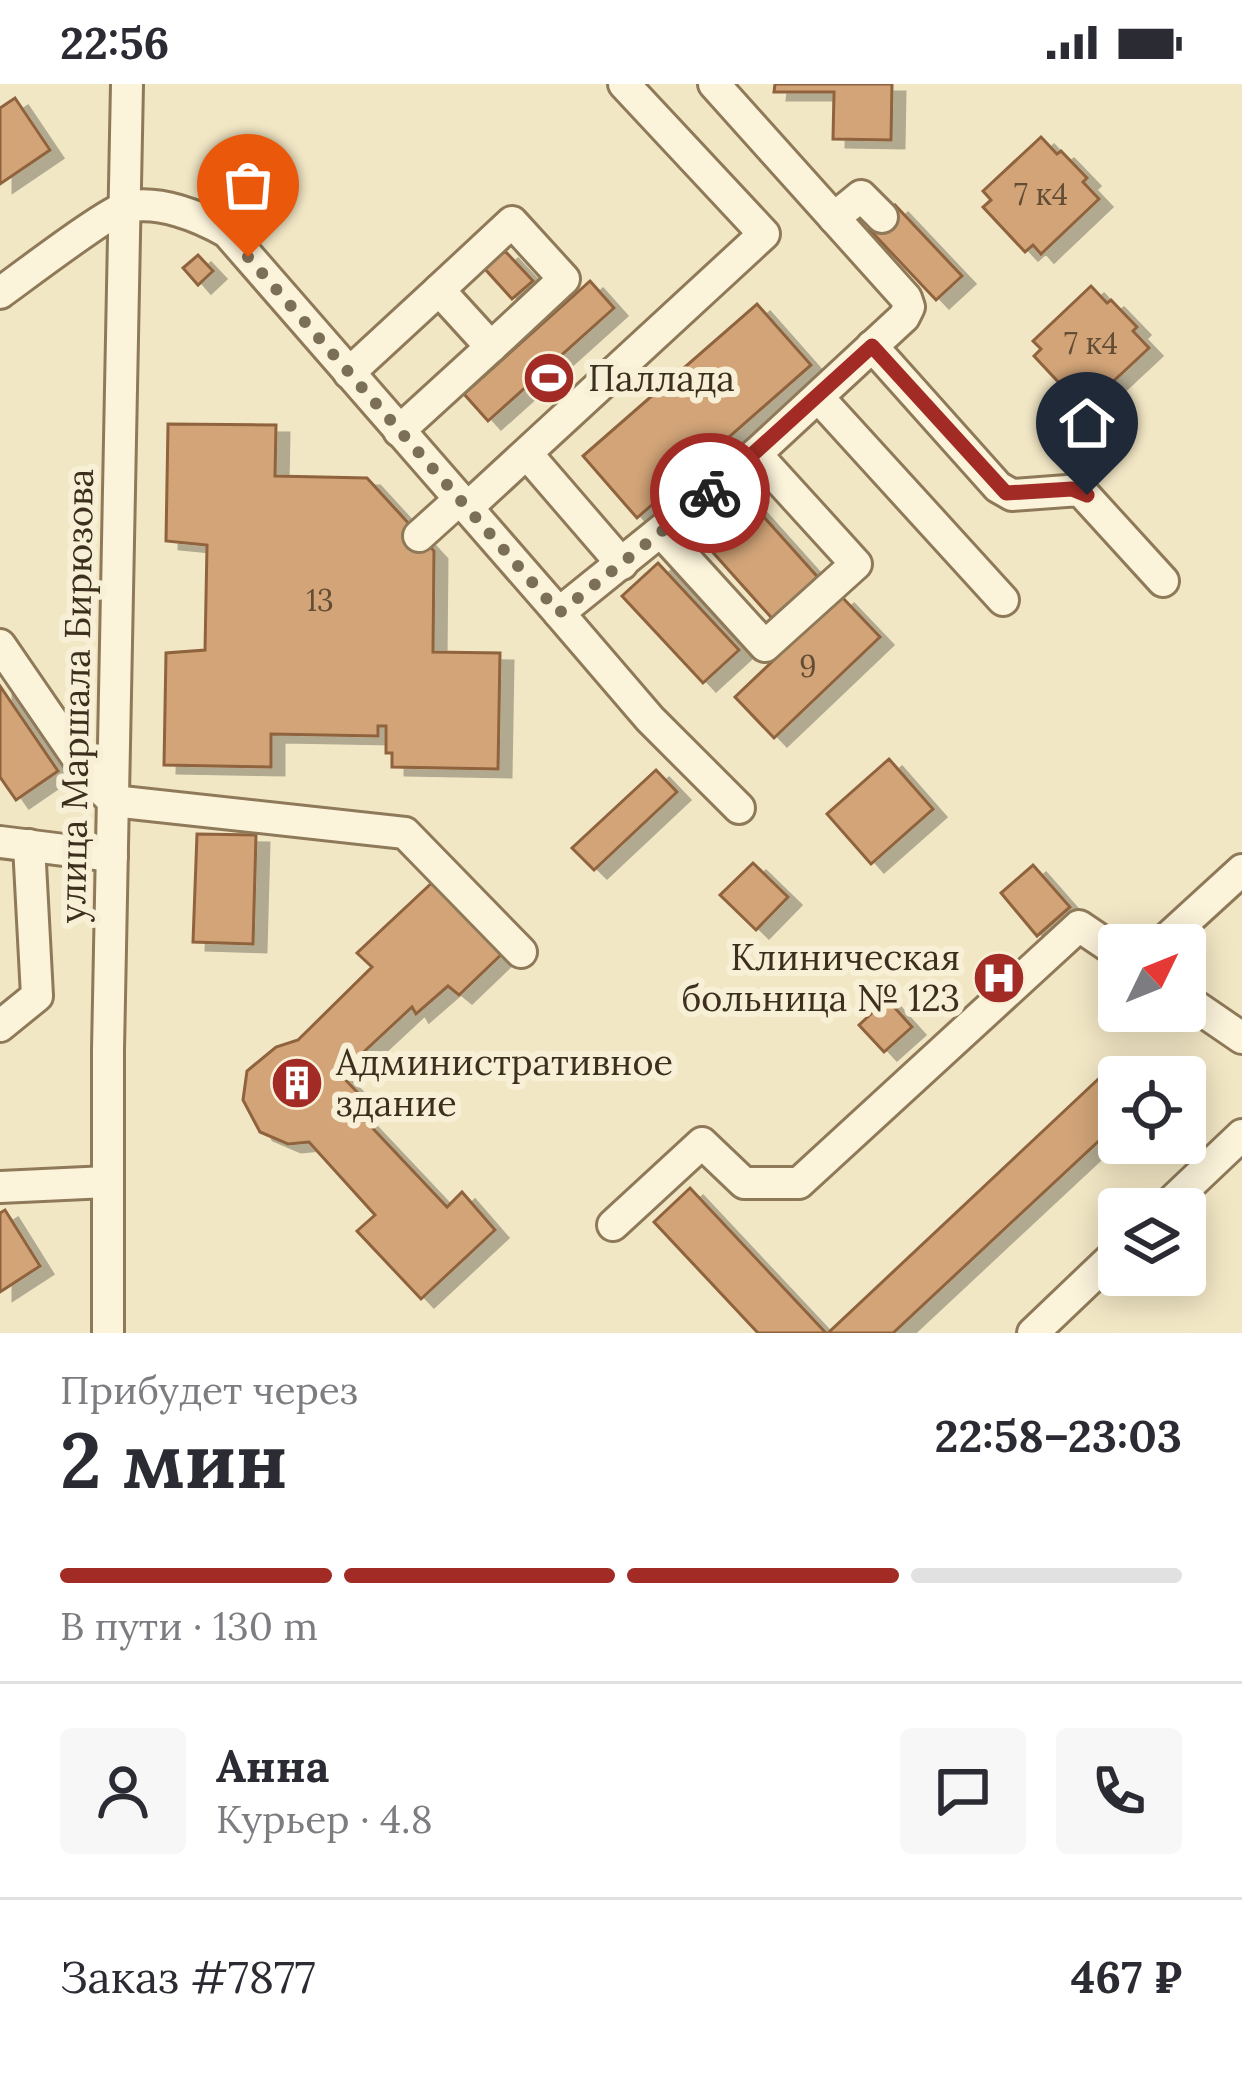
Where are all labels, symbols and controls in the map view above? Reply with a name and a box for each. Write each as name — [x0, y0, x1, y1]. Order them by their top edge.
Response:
text: 22:56 — [60, 14, 169, 71]
pin — [197, 134, 299, 257]
icon: bag — [215, 152, 281, 218]
house number: 7 к4 — [1014, 175, 1068, 213]
house number: 7 к4 — [1064, 324, 1118, 362]
sports icon: Паллада — [521, 350, 577, 406]
place label: Паллада — [588, 355, 735, 401]
pin — [1036, 372, 1138, 495]
icon: home — [1054, 390, 1120, 456]
courier — [650, 433, 770, 553]
icon: bike — [677, 460, 743, 526]
street label: улица Маршала Бирюзова — [49, 468, 103, 924]
house number: 13 — [306, 581, 334, 619]
house number: 9 — [799, 647, 817, 685]
north arrow — [1098, 924, 1206, 1032]
map controls — [1098, 924, 1206, 1296]
place label: Клиническая больница № 123 — [682, 934, 960, 1021]
hospital icon: Клиническая больница № 123 — [971, 950, 1027, 1006]
place label: Административное здание — [335, 1039, 673, 1126]
building icon: Административное здание — [269, 1055, 325, 1111]
button: locate — [1098, 1056, 1206, 1164]
button: layers — [1098, 1188, 1206, 1296]
text: Прибудет через — [60, 1365, 358, 1415]
text: 22:58–23:03 — [934, 1407, 1182, 1464]
text: 2 мин — [60, 1410, 288, 1509]
text: В пути · 130 m — [60, 1601, 318, 1651]
button: person — [60, 1728, 186, 1854]
button: chat — [900, 1728, 1026, 1854]
button: phone — [1056, 1728, 1182, 1854]
text: Анна — [216, 1737, 329, 1794]
text: Курьер · 4.8 — [216, 1794, 433, 1844]
text: Заказ #7877 — [60, 1948, 316, 2005]
text: 467 ₽ — [1071, 1948, 1182, 2005]

